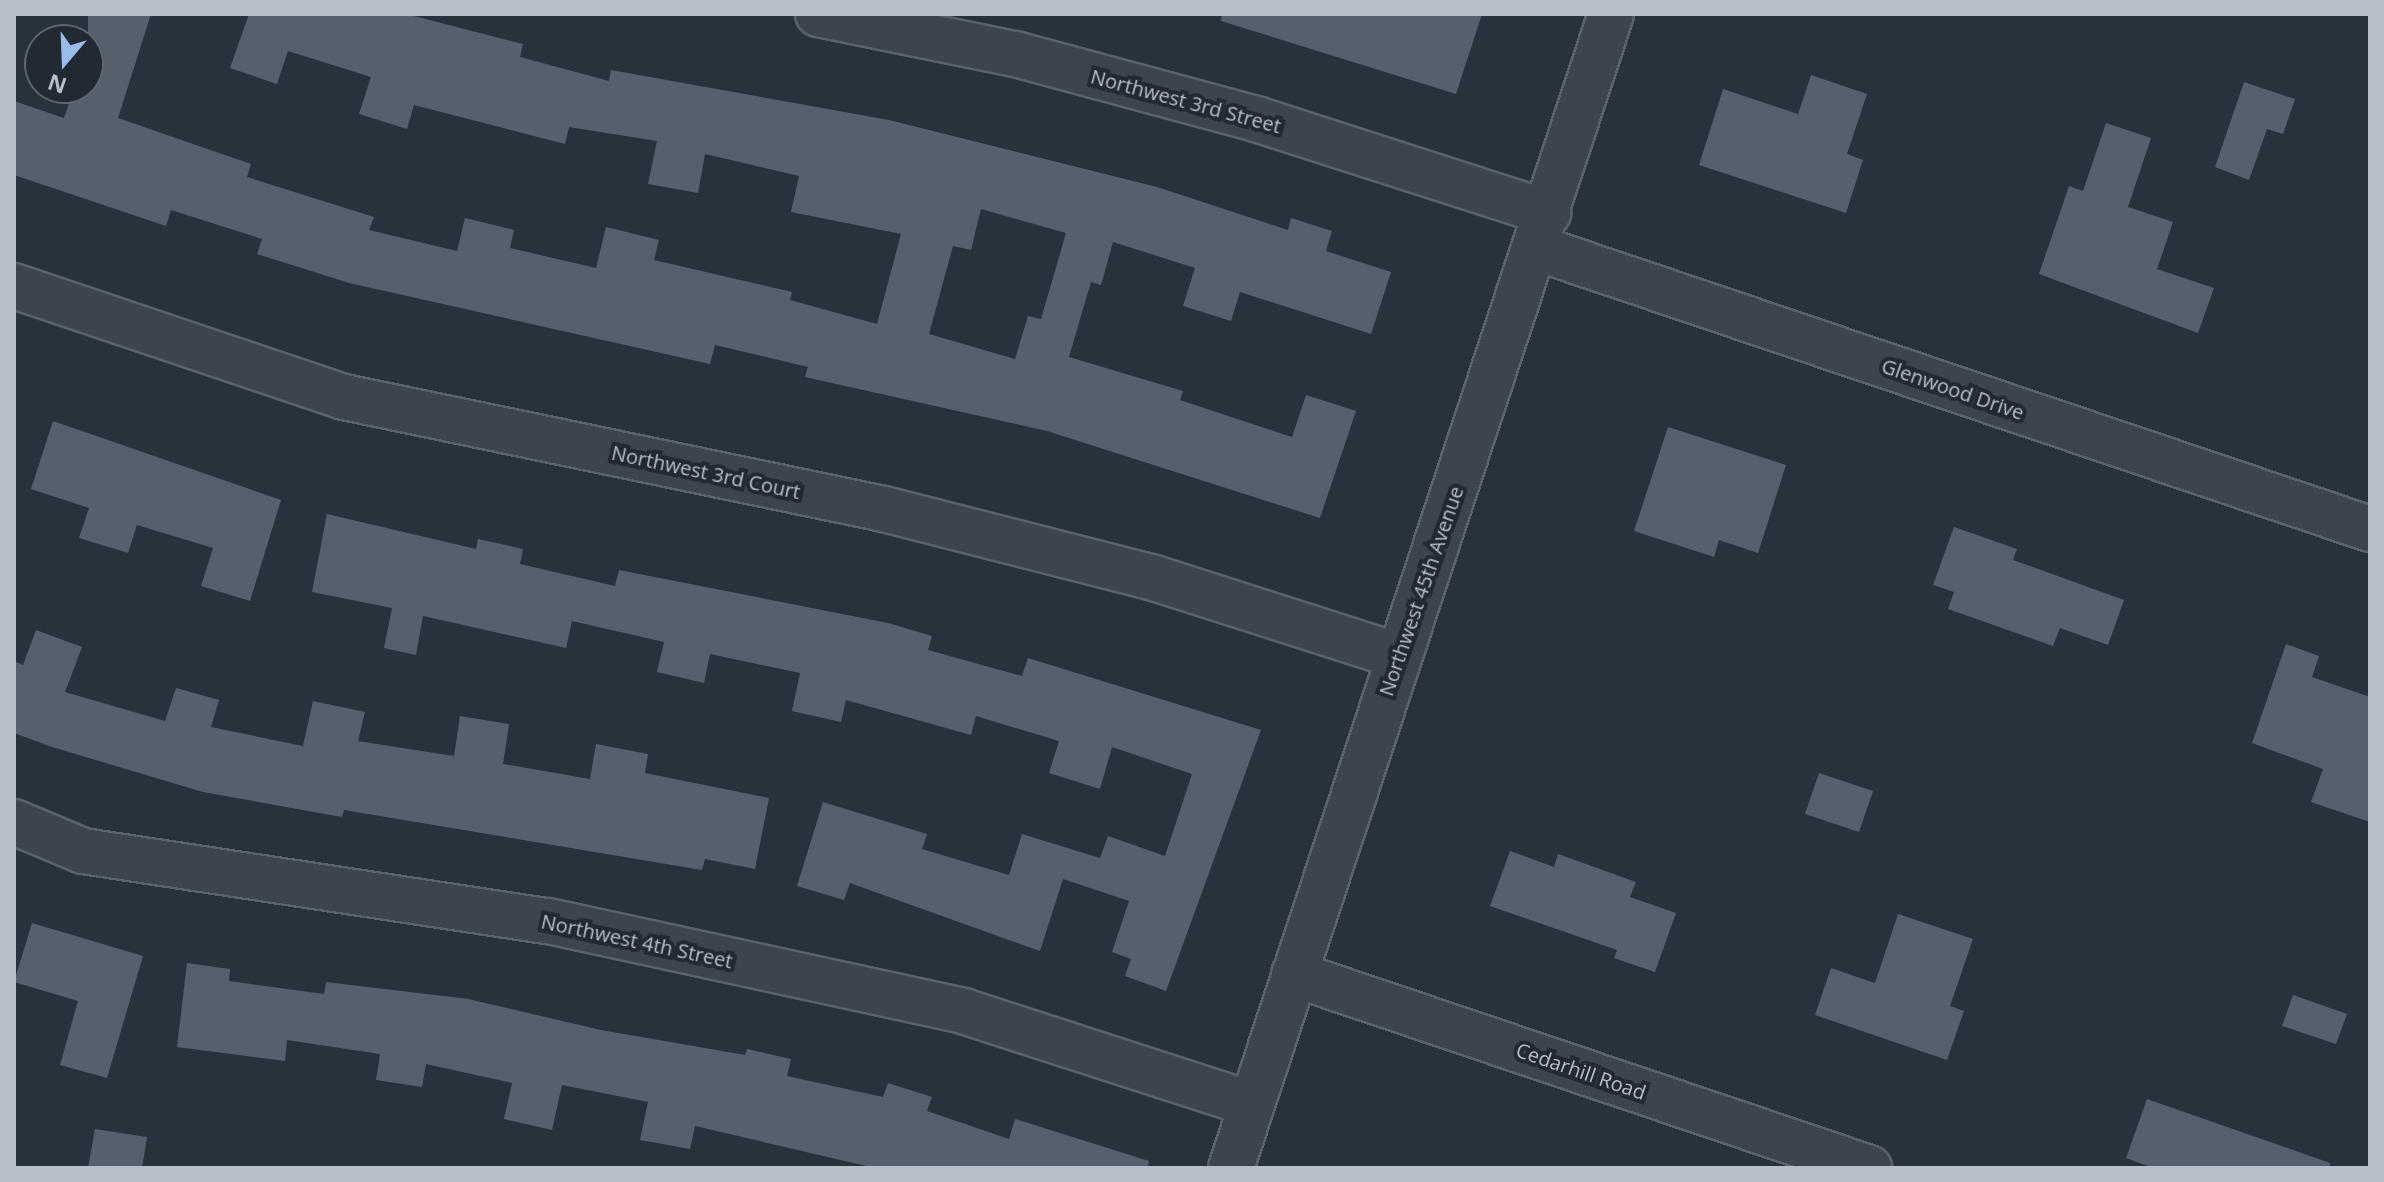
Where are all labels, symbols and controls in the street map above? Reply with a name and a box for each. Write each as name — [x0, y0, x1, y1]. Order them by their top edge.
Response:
north arrow — [24, 24, 104, 104]
street label: Northwest 3rd Street — [1088, 64, 1284, 138]
text: N — [44, 68, 70, 102]
street label: Glenwood Drive — [1879, 353, 2027, 425]
street label: Northwest 3rd Court — [609, 440, 803, 504]
street label: Northwest 45th Avenue — [1374, 483, 1468, 699]
street label: Northwest 4th Street — [539, 909, 735, 973]
street label: Cedarhill Road — [1513, 1038, 1649, 1104]

